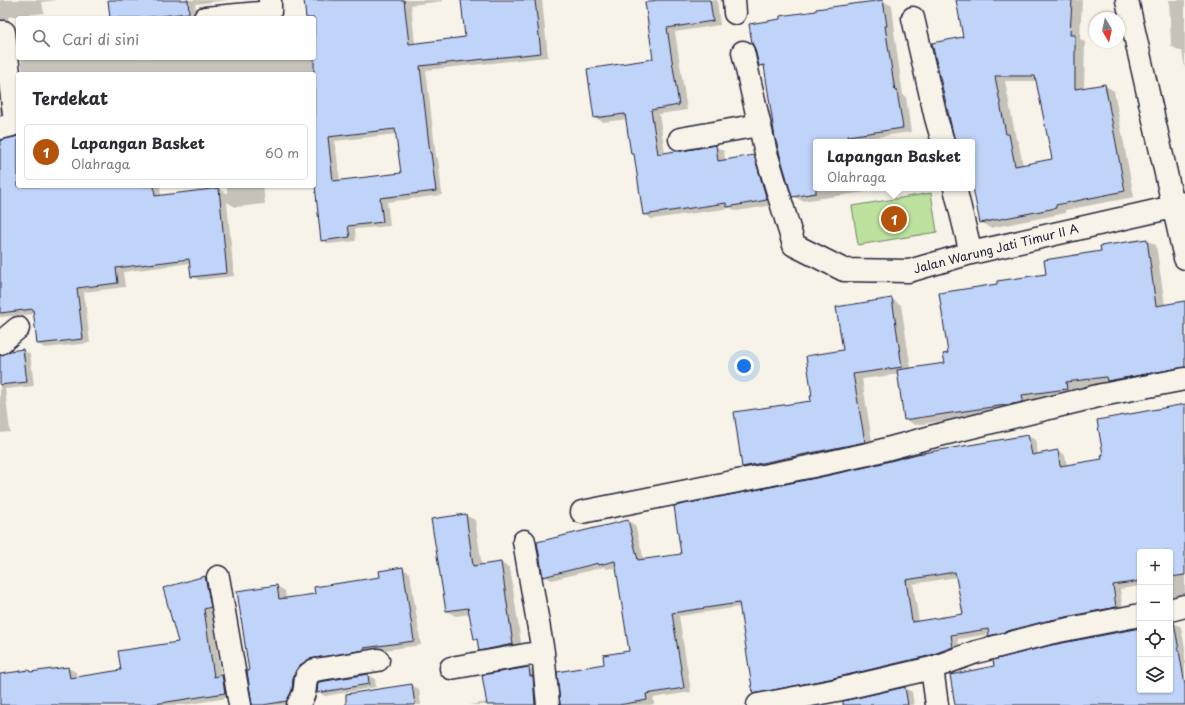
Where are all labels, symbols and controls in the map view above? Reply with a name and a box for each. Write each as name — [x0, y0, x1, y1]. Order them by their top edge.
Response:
north arrow — [1089, 12, 1125, 48]
search box — [16, 16, 316, 60]
icon: search — [30, 27, 52, 49]
text: Cari di sini — [62, 27, 139, 50]
text: Terdekat — [32, 85, 108, 111]
text: Lapangan Basket — [71, 131, 205, 154]
popup — [813, 139, 975, 191]
text: 1 — [43, 143, 49, 162]
text: 60 m — [265, 143, 299, 162]
text: Lapangan Basket — [827, 144, 961, 167]
text: Olahraga — [71, 154, 130, 173]
text: Olahraga — [827, 167, 886, 186]
pin: 1 — [881, 204, 907, 234]
street label: Jalan Warung Jati Timur II A — [911, 219, 1080, 277]
your location — [734, 356, 754, 376]
map controls — [1137, 549, 1173, 693]
button: + — [1137, 549, 1173, 585]
button: − — [1137, 585, 1173, 621]
button: locate — [1137, 621, 1173, 657]
button: layers — [1137, 657, 1173, 693]

